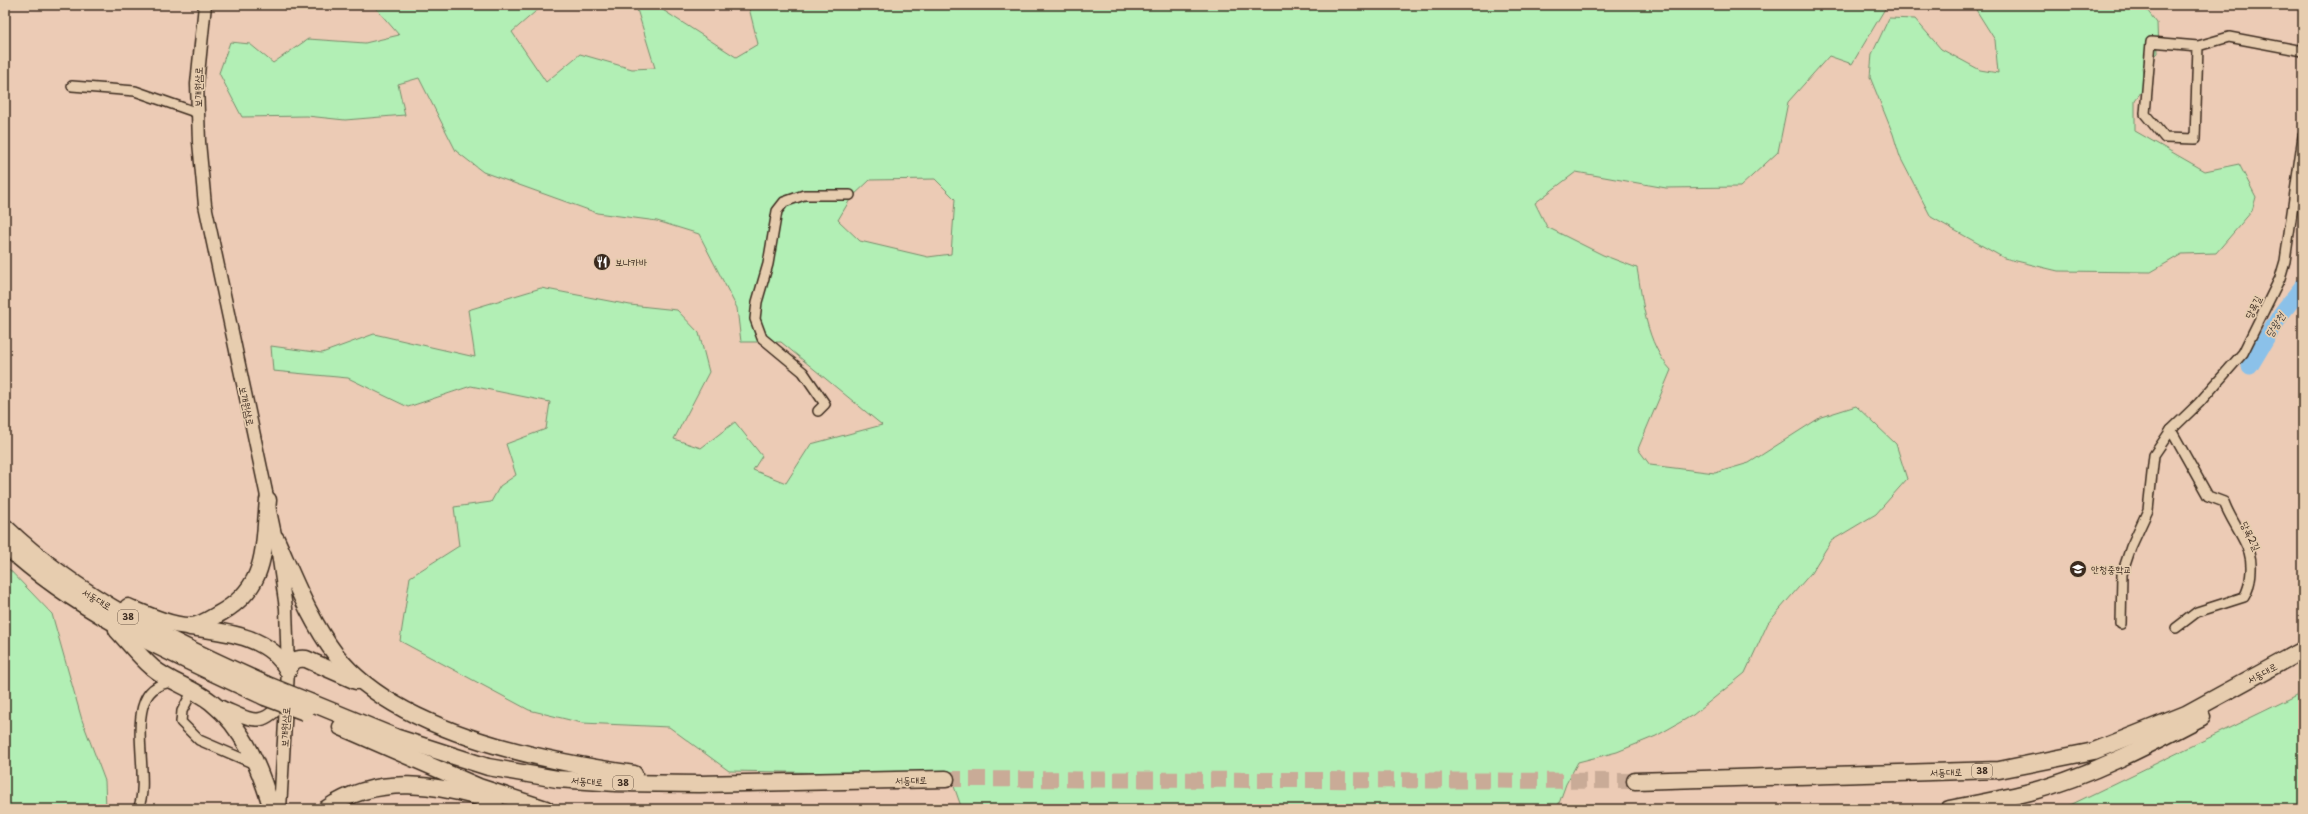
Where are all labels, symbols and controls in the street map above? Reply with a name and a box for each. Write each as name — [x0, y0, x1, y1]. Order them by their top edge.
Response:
street label: 보개원삼로 — [190, 67, 205, 107]
restaurant icon: 보나카바 — [592, 252, 612, 272]
place label: 보나카바 — [615, 254, 647, 269]
street label: 당목길 — [2241, 293, 2265, 321]
water label: 당왕천 — [2260, 308, 2289, 341]
street label: 보개원삼로 — [236, 385, 259, 427]
street label: 당목2길 — [2238, 518, 2265, 553]
school or university icon: 안청중학교 — [2068, 559, 2088, 579]
place label: 안청중학교 — [2091, 561, 2131, 576]
street label: 서동대로 — [80, 584, 115, 613]
road number: 38 — [118, 610, 138, 624]
street label: 서동대로 — [2244, 658, 2279, 687]
street label: 보개원삼로 — [276, 706, 293, 747]
street label: 서동대로 — [1930, 763, 1962, 780]
road number: 38 — [1972, 764, 1992, 778]
street label: 서동대로 — [570, 772, 604, 789]
street label: 서동대로 — [895, 772, 927, 787]
road number: 38 — [613, 776, 633, 790]

